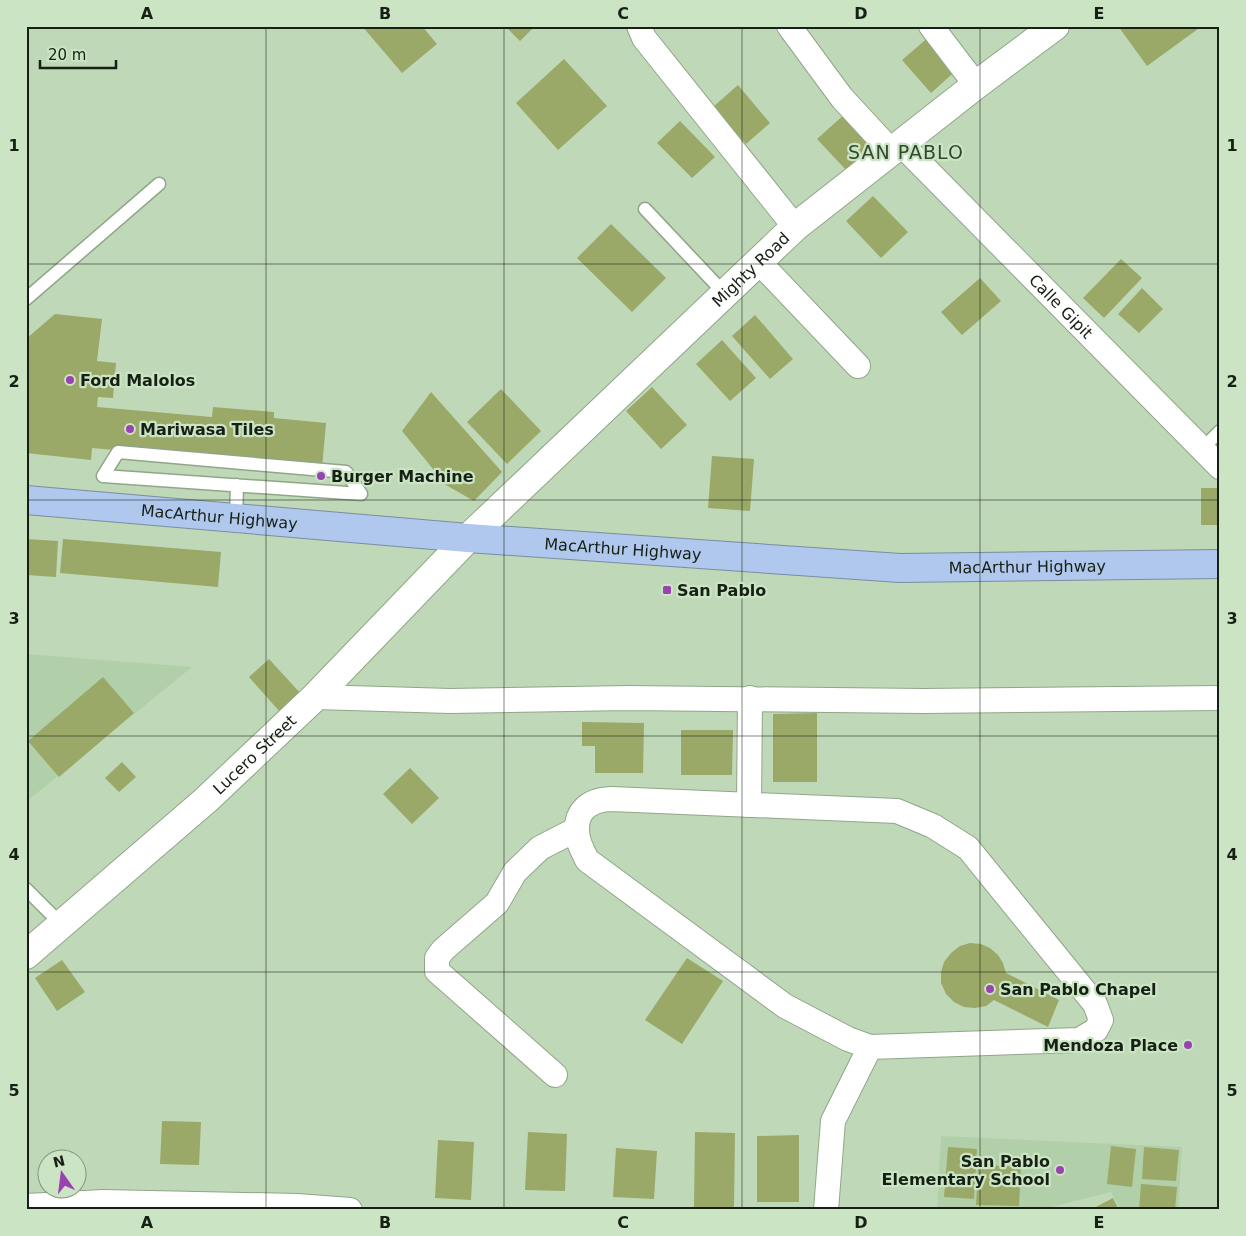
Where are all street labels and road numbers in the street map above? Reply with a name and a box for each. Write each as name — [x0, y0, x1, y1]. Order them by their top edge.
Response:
street label: Mighty Road — [708, 228, 793, 311]
street label: Calle Gipit — [1025, 270, 1097, 342]
street label: MacArthur Highway — [140, 500, 298, 533]
street label: MacArthur Highway — [544, 534, 702, 564]
street label: MacArthur Highway — [949, 556, 1106, 577]
street label: Lucero Street — [209, 711, 300, 798]

